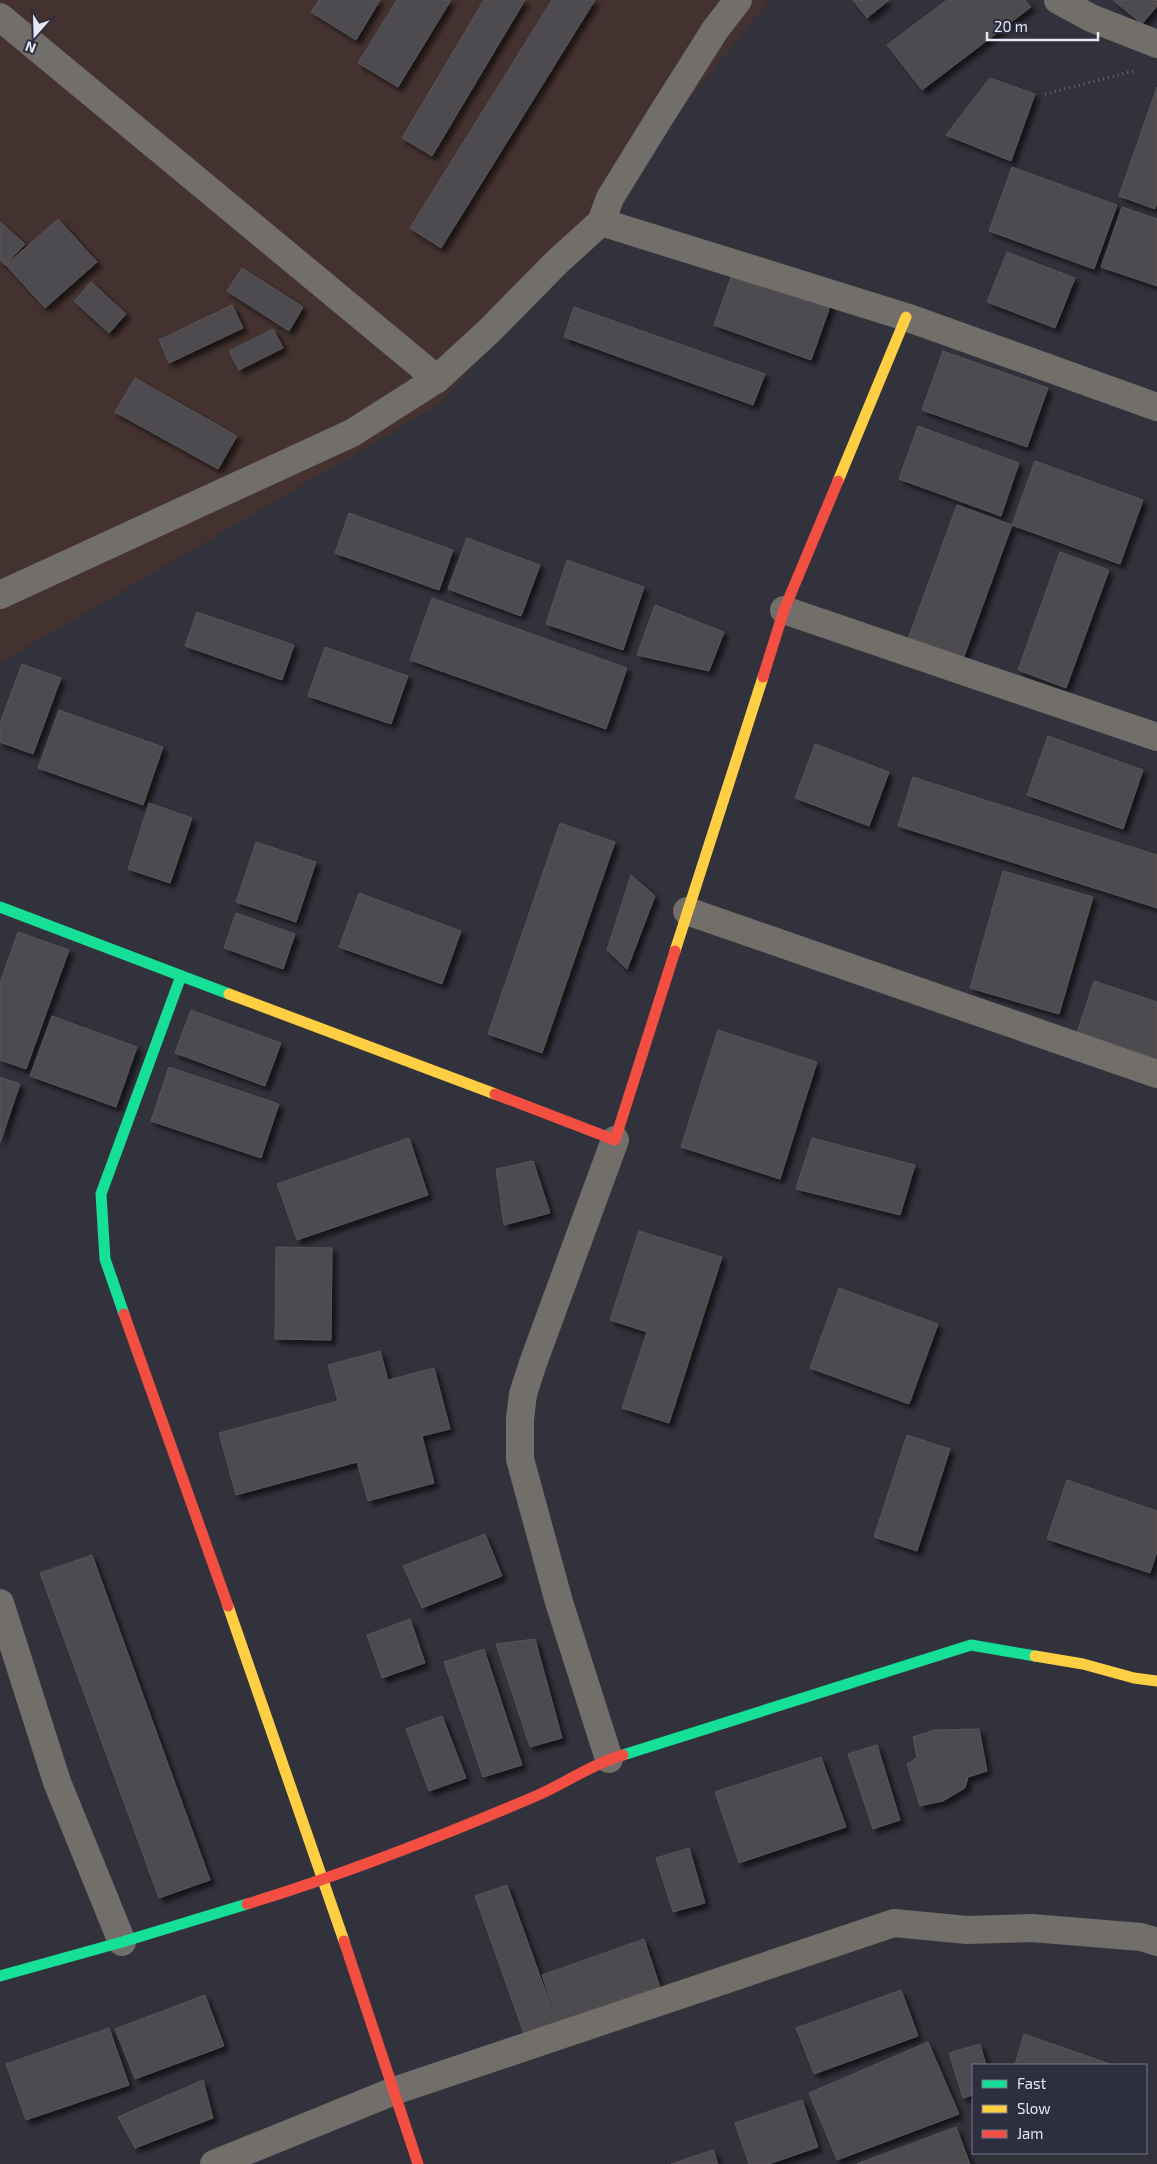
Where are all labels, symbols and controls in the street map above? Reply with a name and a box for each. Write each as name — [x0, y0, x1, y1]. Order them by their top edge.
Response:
north arrow — [10, 10, 60, 60]
scale bar — [987, 10, 1098, 42]
text: 20 m — [994, 17, 1028, 35]
text: N — [23, 38, 38, 57]
legend — [972, 2064, 1147, 2154]
text: Fast — [1017, 2074, 1047, 2092]
text: Slow — [1017, 2099, 1051, 2117]
text: Jam — [1017, 2124, 1043, 2142]

